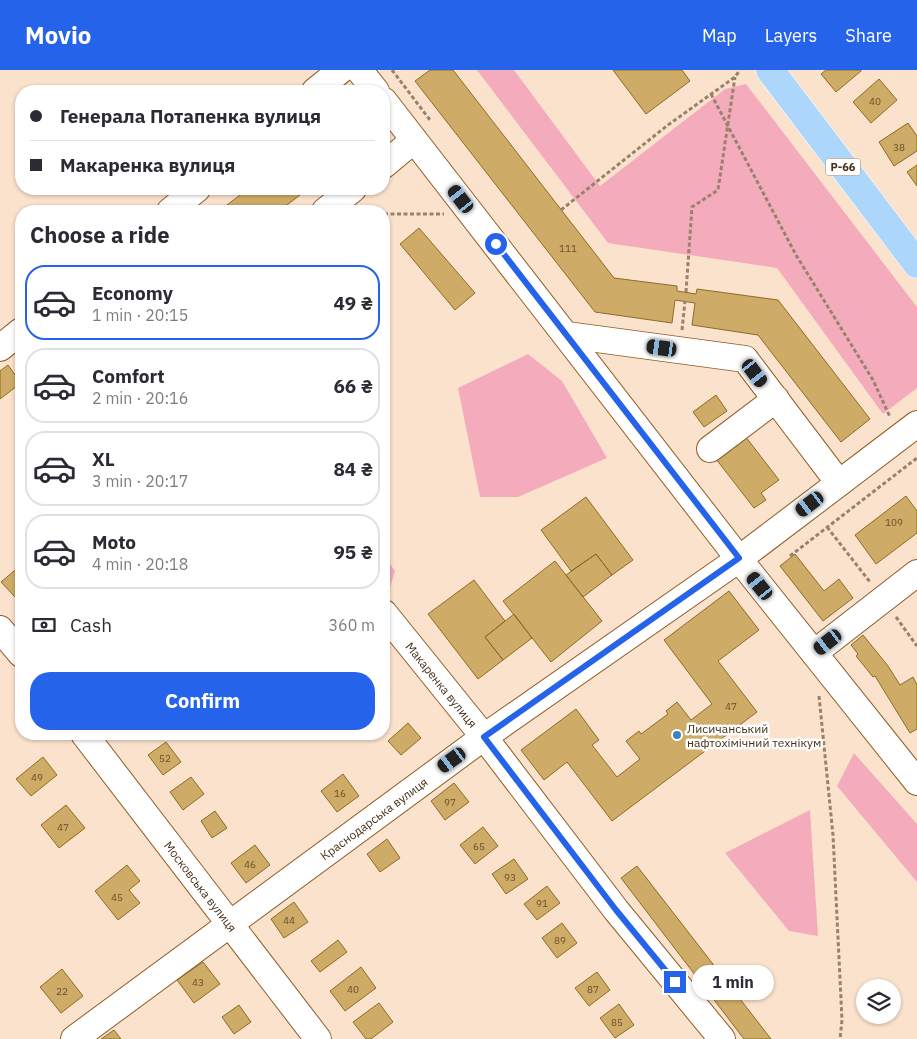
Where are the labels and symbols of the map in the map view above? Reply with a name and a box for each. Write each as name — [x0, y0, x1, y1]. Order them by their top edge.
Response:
house number: 40 — [869, 95, 881, 108]
house number: 38 — [893, 141, 905, 154]
road number: Р-66 — [826, 158, 860, 175]
car — [445, 183, 476, 215]
route start — [485, 233, 507, 255]
house number: 111 — [559, 242, 577, 255]
car — [646, 338, 677, 358]
car — [739, 357, 770, 389]
car — [793, 489, 826, 519]
house number: 109 — [885, 516, 903, 529]
car — [744, 570, 775, 602]
car — [811, 627, 844, 657]
street label: Макаренка вулиця — [403, 639, 481, 730]
house number: 47 — [725, 700, 737, 713]
place label: Лисичанський нафтохімічний технікум — [687, 721, 821, 750]
marker: Лисичанський нафтохімічний технікум — [671, 729, 683, 741]
car — [435, 745, 468, 775]
house number: 52 — [159, 752, 171, 765]
house number: 49 — [31, 771, 43, 784]
street label: Краснодарська вулиця — [317, 774, 430, 863]
house number: 16 — [334, 787, 346, 800]
house number: 97 — [444, 796, 456, 809]
house number: 47 — [57, 821, 69, 834]
street label: Московська вулиця — [161, 838, 240, 935]
house number: 65 — [473, 840, 485, 853]
house number: 46 — [244, 858, 256, 871]
house number: 93 — [504, 871, 516, 884]
house number: 45 — [111, 891, 123, 904]
house number: 91 — [536, 897, 548, 910]
house number: 44 — [283, 914, 295, 927]
house number: 89 — [554, 934, 566, 947]
callout: 1 min — [692, 964, 775, 1000]
route end — [664, 971, 686, 993]
house number: 43 — [192, 976, 204, 989]
house number: 40 — [347, 983, 359, 996]
house number: 87 — [587, 983, 599, 996]
house number: 22 — [56, 985, 68, 998]
house number: 85 — [611, 1016, 623, 1029]

